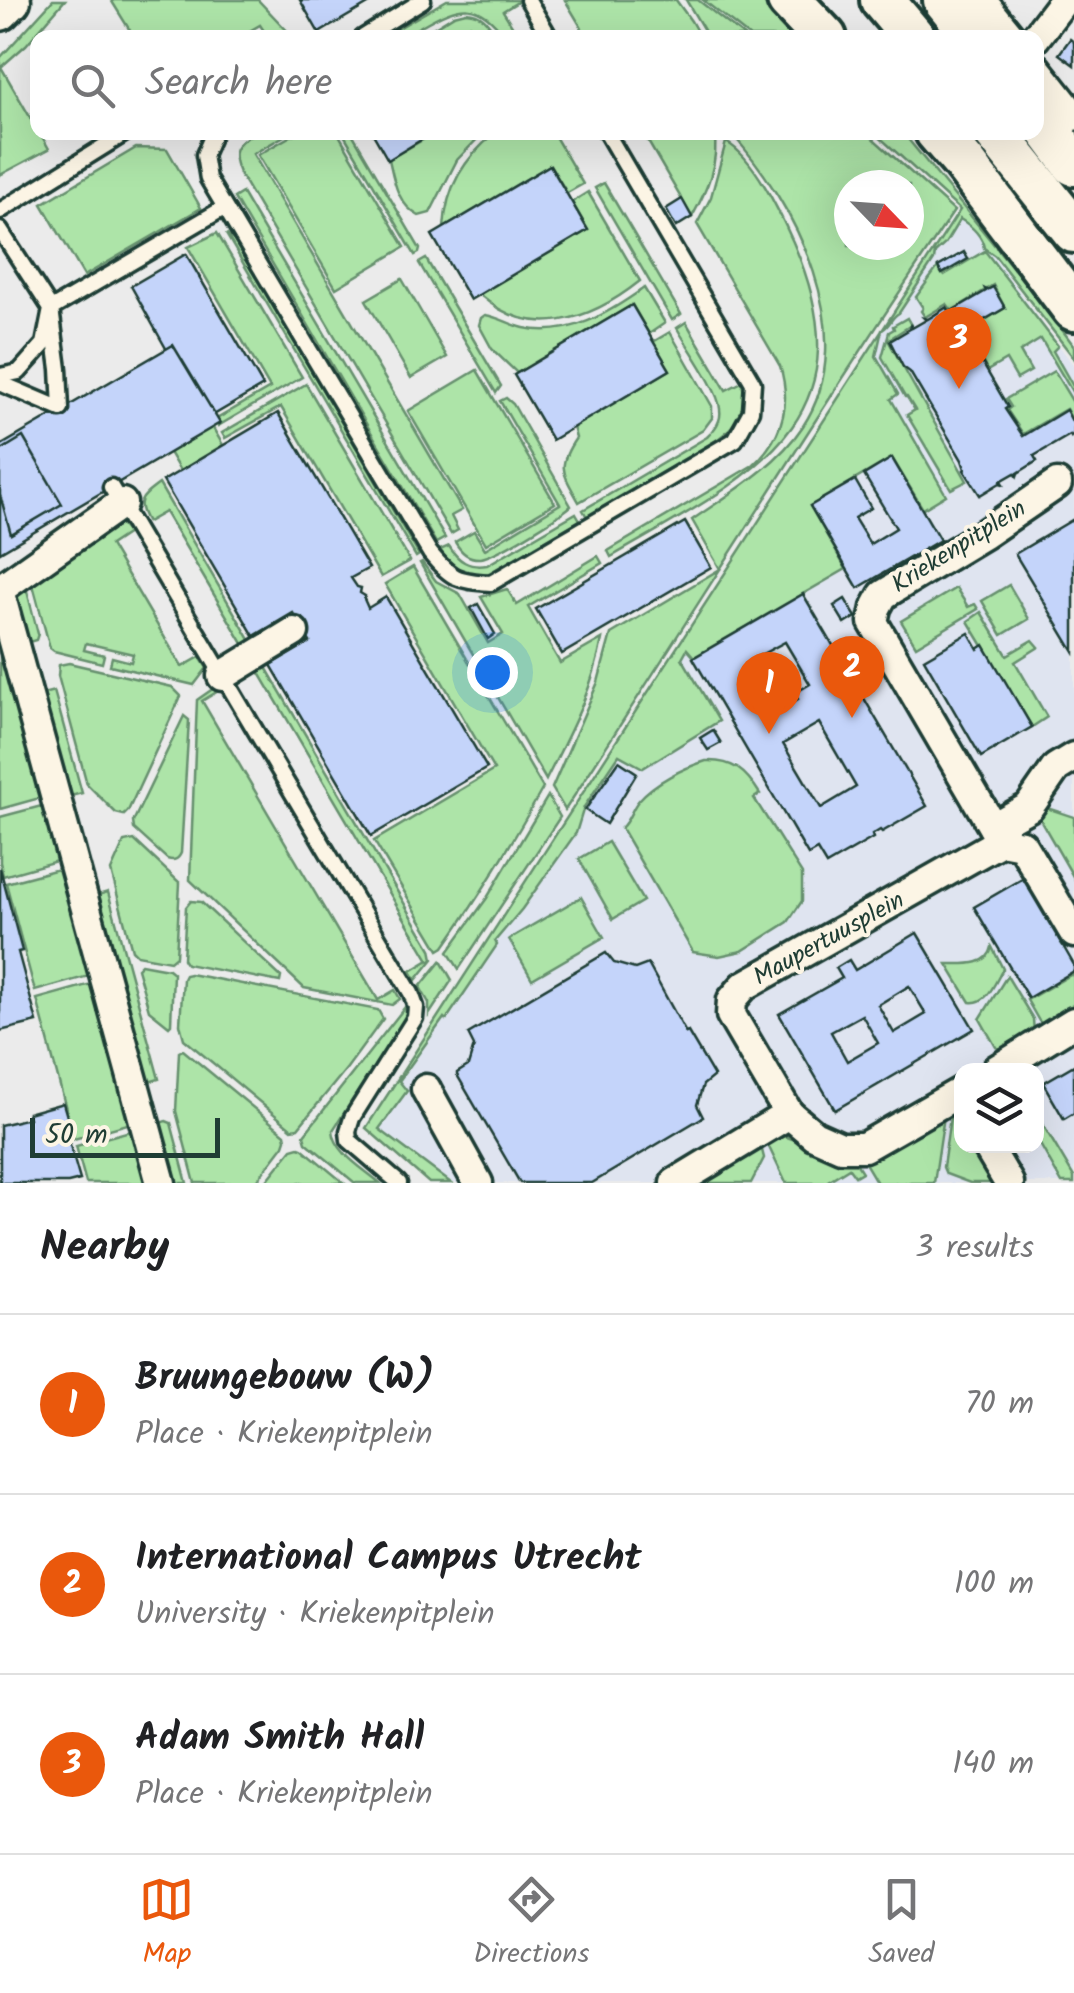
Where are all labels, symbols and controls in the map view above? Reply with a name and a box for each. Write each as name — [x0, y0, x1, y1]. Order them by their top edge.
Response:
search box — [30, 30, 1044, 140]
text: Search here — [145, 55, 332, 115]
icon: search — [65, 58, 120, 113]
north arrow — [834, 170, 924, 260]
pin: 3 — [926, 306, 992, 389]
street label: Kriekenpitplein — [884, 490, 1034, 604]
pin: 2 — [820, 636, 884, 718]
your location — [467, 647, 518, 698]
pin: 1 — [736, 652, 802, 734]
street label: Maupertuusplein — [746, 881, 912, 997]
map controls — [954, 1063, 1044, 1153]
button: layers — [954, 1063, 1044, 1153]
scale bar — [30, 1113, 220, 1158]
text: 50 m — [45, 1113, 108, 1158]
text: Nearby — [40, 1215, 169, 1282]
text: 3 results — [915, 1223, 1034, 1274]
text: Bruungebouw (W) — [135, 1349, 434, 1409]
text: 1 — [68, 1379, 77, 1430]
text: 70 m — [965, 1379, 1034, 1430]
text: Place · Kriekenpitplein — [135, 1409, 433, 1460]
text: International Campus Utrecht — [135, 1529, 642, 1589]
text: 2 — [63, 1559, 82, 1610]
text: 100 m — [954, 1559, 1034, 1610]
text: University · Kriekenpitplein — [135, 1589, 495, 1640]
text: Adam Smith Hall — [135, 1709, 424, 1769]
text: 3 — [64, 1739, 81, 1790]
text: 140 m — [952, 1739, 1034, 1790]
text: Place · Kriekenpitplein — [135, 1769, 433, 1820]
tab: Map — [139, 1872, 194, 1977]
tab: Directions — [473, 1872, 589, 1977]
tab: Saved — [868, 1872, 935, 1977]

